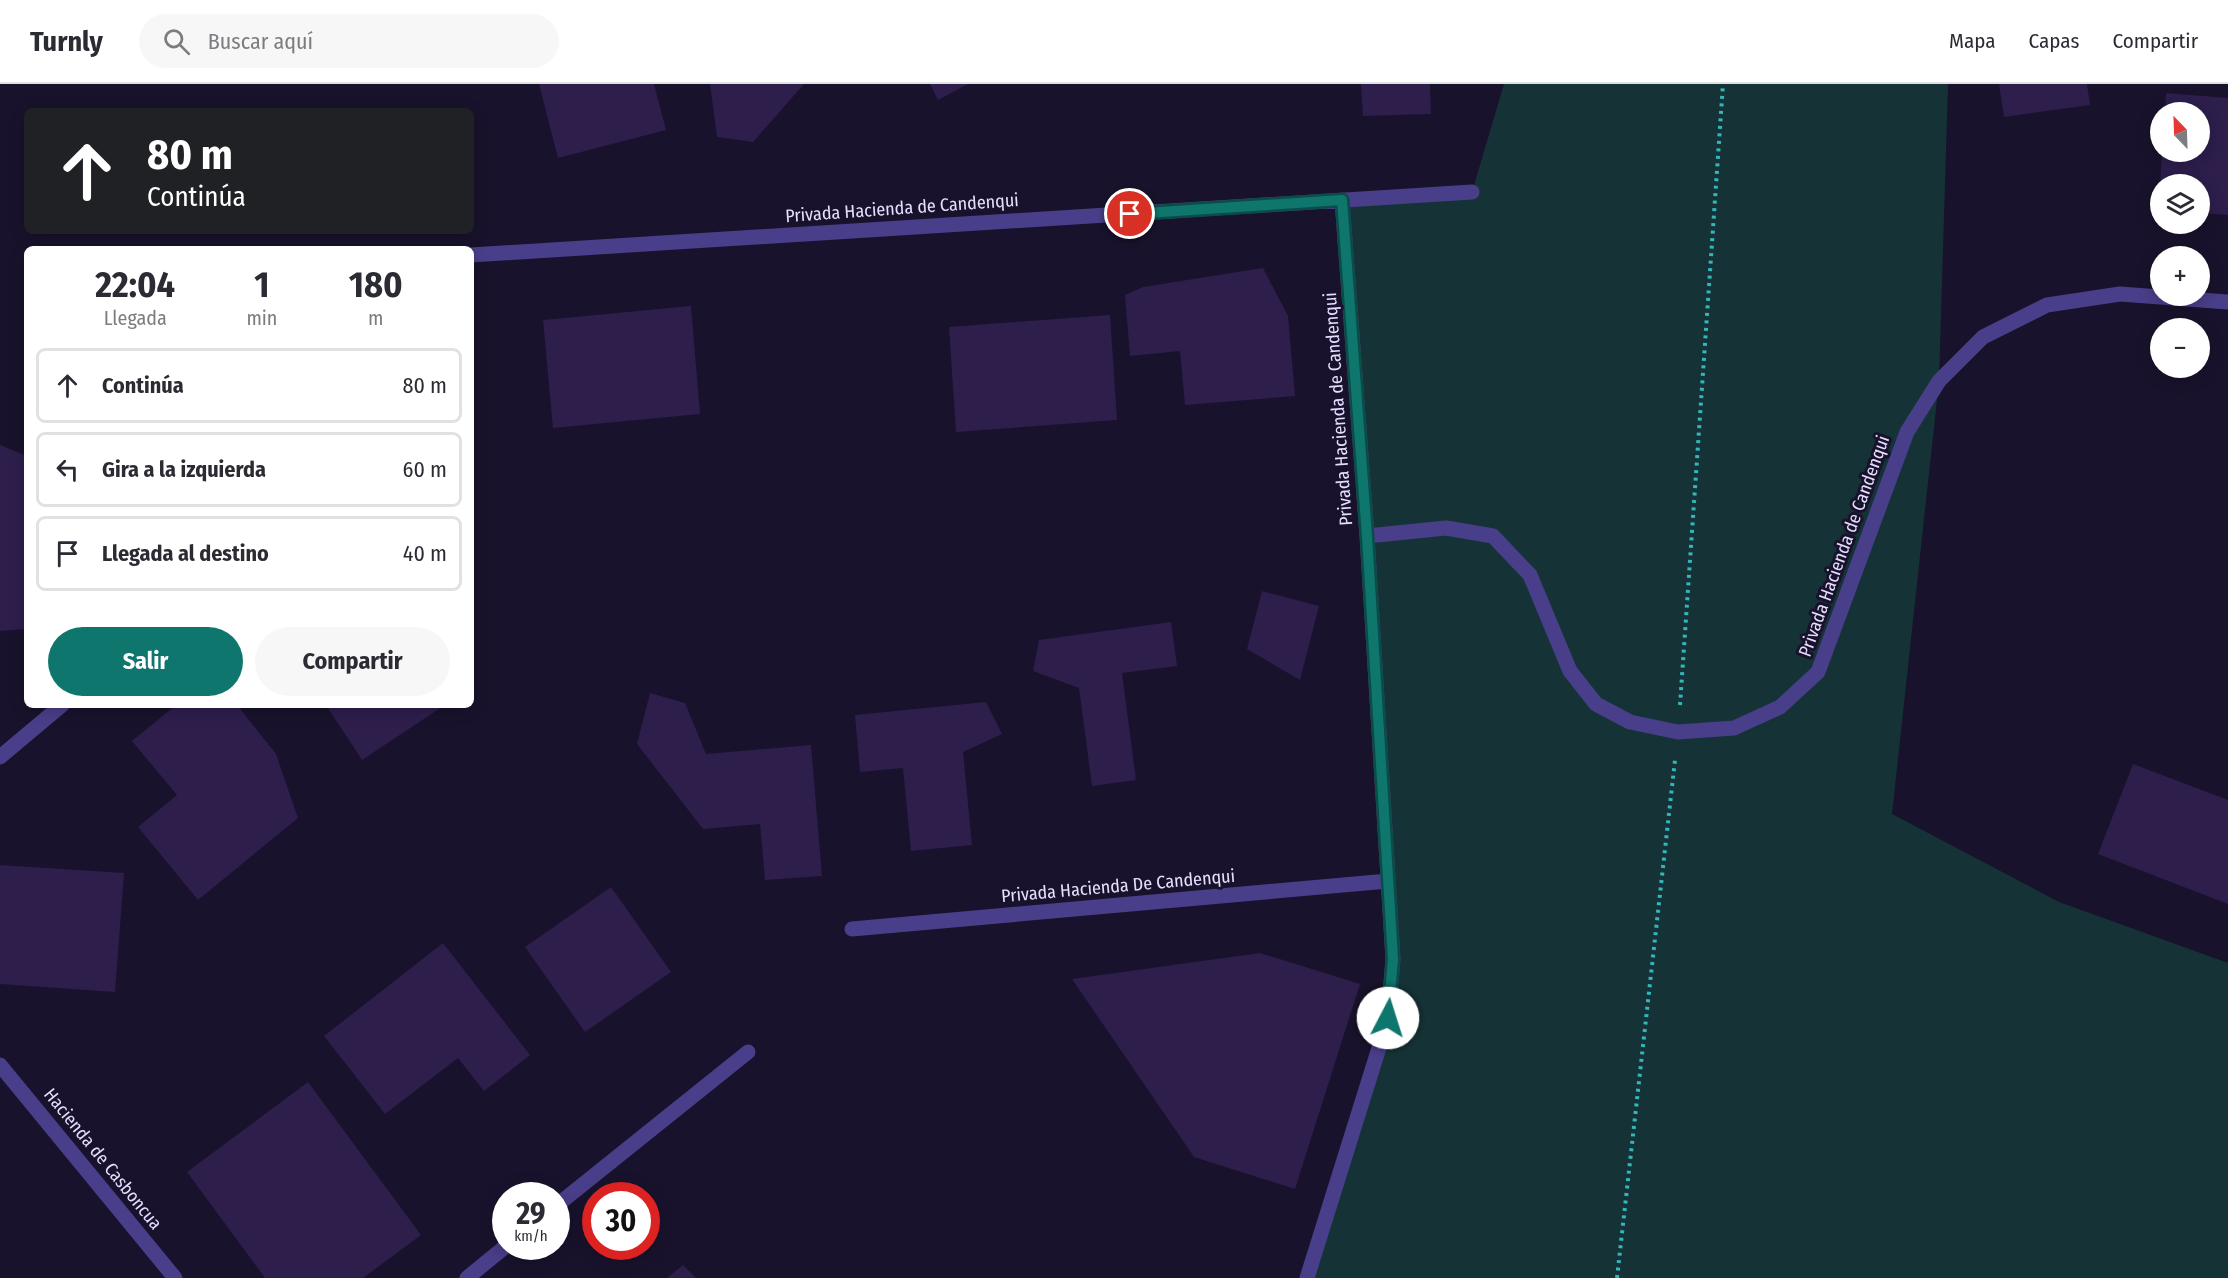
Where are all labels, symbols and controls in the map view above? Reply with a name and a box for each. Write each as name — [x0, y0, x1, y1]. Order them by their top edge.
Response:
search box — [139, 14, 559, 68]
text: Turnly — [30, 25, 103, 58]
icon: search — [160, 25, 193, 58]
text: Buscar aquí — [208, 28, 313, 55]
text: Mapa — [1949, 28, 1996, 54]
text: Capas — [2029, 28, 2079, 54]
text: Compartir — [2112, 28, 2198, 54]
north arrow — [2150, 102, 2210, 162]
map controls — [2150, 102, 2210, 378]
text: 80 m — [147, 130, 233, 180]
icon: ahead — [48, 132, 126, 210]
button: layers — [2150, 174, 2210, 234]
text: Continúa — [147, 181, 246, 213]
pin — [1104, 188, 1155, 239]
street label: Privada Hacienda de Candenqui — [785, 189, 1019, 227]
icon: arrive — [1113, 197, 1146, 230]
button: + — [2150, 246, 2210, 306]
text: 22:04 — [95, 263, 175, 307]
text: 1 — [254, 263, 270, 307]
text: 180 — [349, 263, 403, 307]
street label: Privada Hacienda de Candenqui — [1319, 292, 1357, 526]
text: Llegada — [104, 306, 167, 330]
text: min — [246, 306, 277, 330]
text: m — [368, 306, 383, 330]
button: − — [2150, 318, 2210, 378]
icon: ahead — [51, 369, 84, 402]
text: Continúa — [102, 372, 184, 399]
text: 80 m — [402, 372, 447, 399]
street label: Privada Hacienda de Candenqui — [1794, 432, 1894, 660]
icon: left — [51, 453, 84, 486]
text: Gira a la izquierda — [102, 456, 266, 483]
text: 60 m — [403, 456, 447, 483]
icon: arrive — [51, 537, 84, 570]
text: Llegada al destino — [102, 540, 269, 567]
text: 40 m — [403, 540, 447, 567]
button: Salir — [48, 627, 243, 696]
button: Compartir — [255, 627, 450, 696]
street label: Privada Hacienda De Candenqui — [1000, 865, 1236, 907]
position arrow — [1356, 986, 1420, 1050]
street label: Hacienda de Casboncua — [39, 1084, 167, 1234]
speed limit sign: 30 — [582, 1182, 660, 1260]
text: 29 — [516, 1196, 546, 1232]
text: km/h — [514, 1227, 548, 1245]

